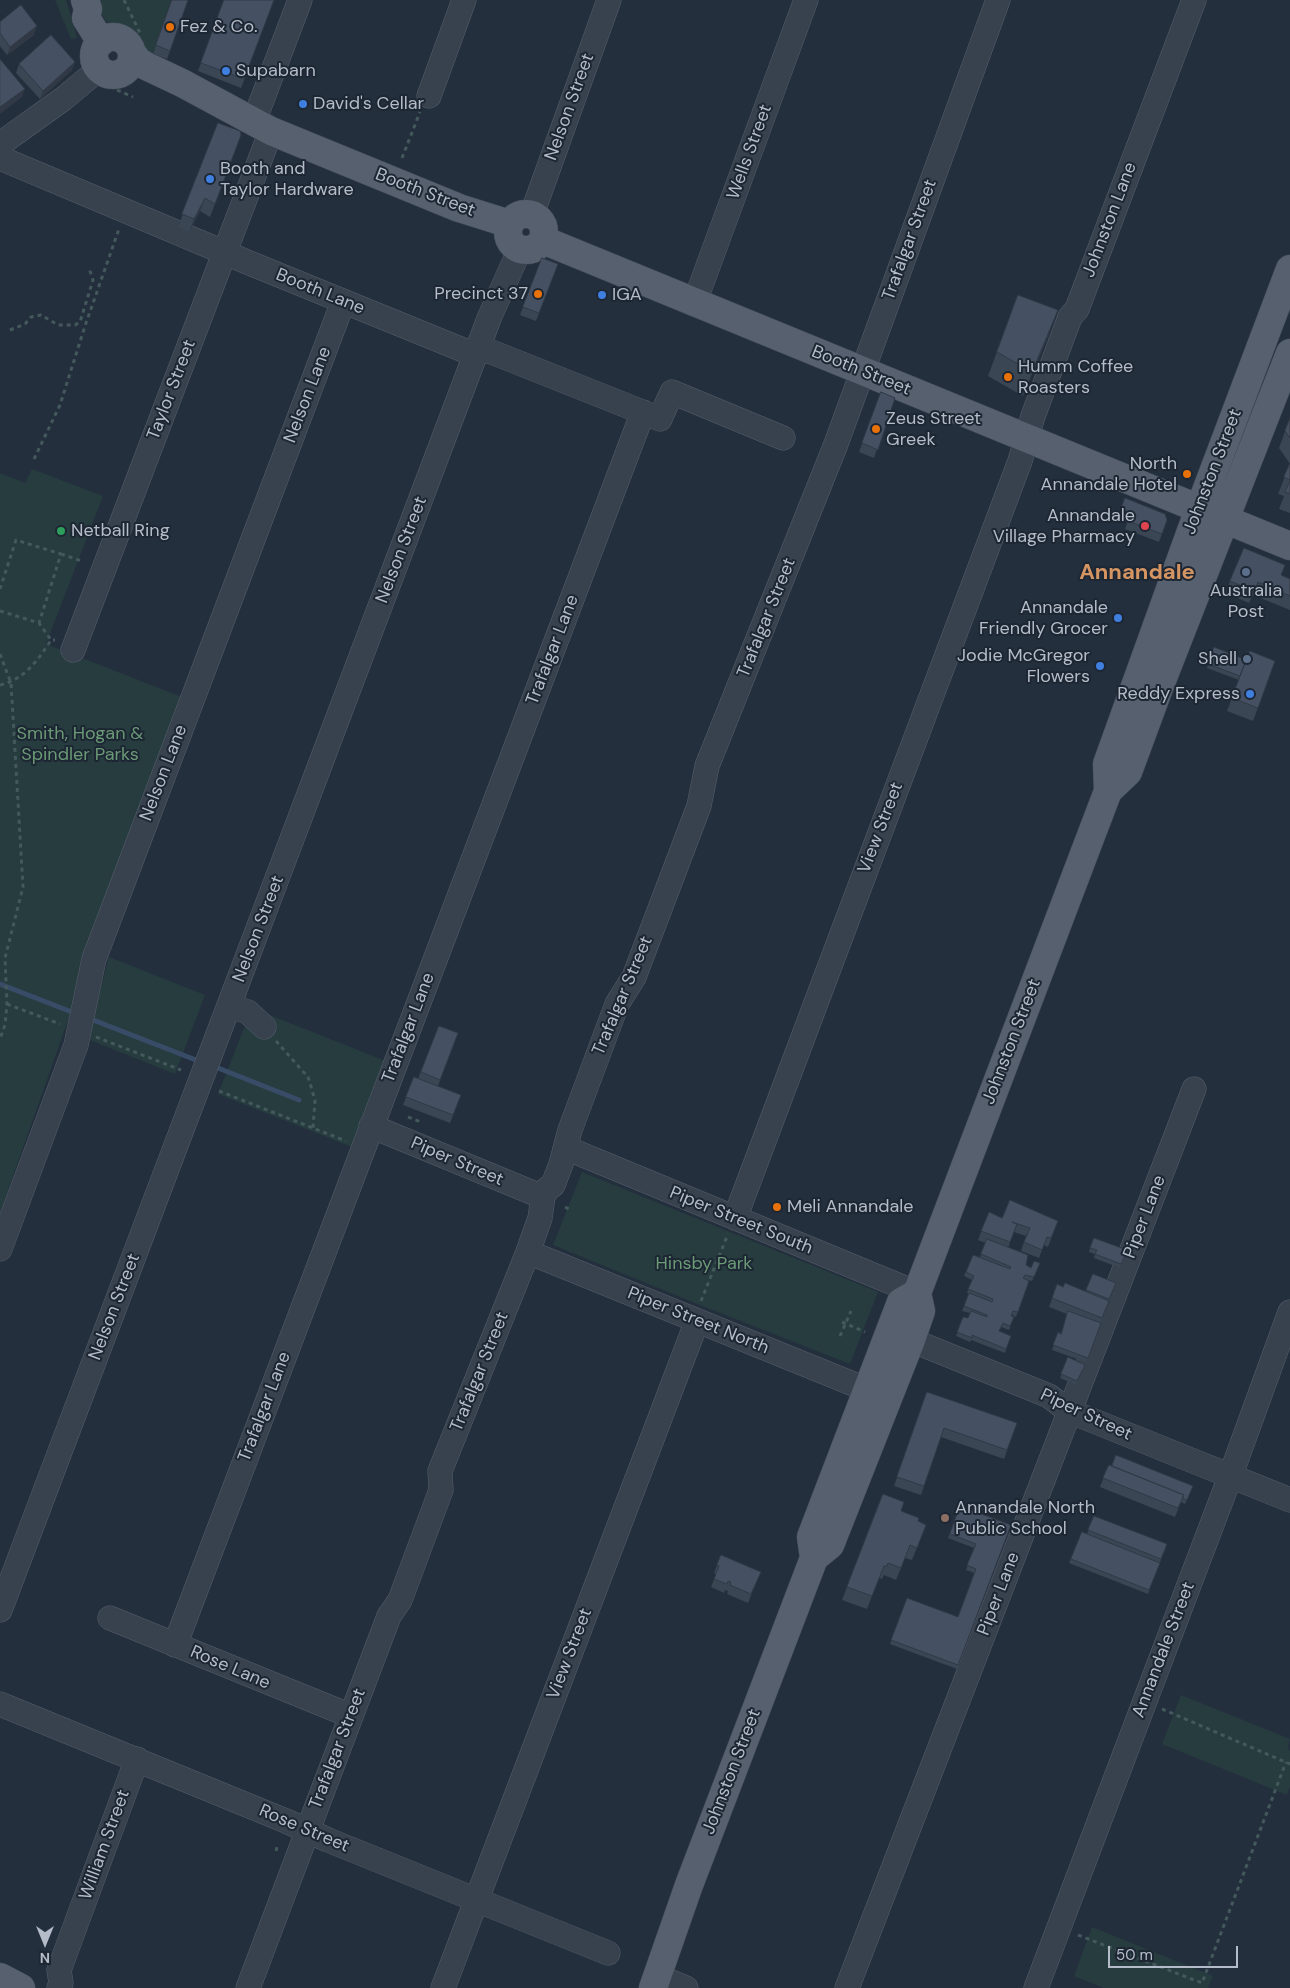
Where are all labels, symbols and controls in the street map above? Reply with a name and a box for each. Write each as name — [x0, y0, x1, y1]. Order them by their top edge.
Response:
place label: Fez & Co. — [180, 16, 258, 38]
marker: Fez & Co. — [164, 21, 176, 33]
street label: Nelson Street — [541, 50, 599, 164]
place label: Supabarn — [236, 60, 316, 82]
marker: Supabarn — [220, 65, 232, 77]
place label: David's Cellar — [313, 93, 424, 115]
marker: David's Cellar — [297, 98, 309, 110]
street label: Wells Street — [723, 102, 777, 202]
place label: Booth and Taylor Hardware — [220, 158, 354, 200]
street label: Johnston Lane — [1078, 159, 1142, 281]
street label: Booth Street — [372, 164, 478, 222]
marker: Booth and Taylor Hardware — [204, 173, 216, 185]
street label: Trafalgar Street — [878, 176, 942, 304]
street label: Booth Lane — [272, 264, 368, 320]
place label: Precinct 37 — [434, 283, 528, 305]
place label: IGA — [612, 284, 642, 306]
marker: Precinct 37 — [532, 288, 544, 300]
marker: IGA — [596, 289, 608, 301]
street label: Taylor Street — [143, 337, 201, 443]
street label: Booth Street — [808, 341, 914, 401]
street label: Nelson Lane — [280, 344, 336, 446]
place label: Humm Coffee Roasters — [1018, 356, 1133, 398]
marker: Humm Coffee Roasters — [1002, 371, 1014, 383]
street label: Johnston Street — [1179, 406, 1247, 538]
place label: Zeus Street Greek — [886, 408, 981, 450]
marker: Zeus Street Greek — [870, 423, 882, 435]
place label: North Annandale Hotel — [1041, 453, 1177, 496]
marker: North Annandale Hotel — [1181, 468, 1193, 480]
street label: Nelson Street — [372, 494, 432, 606]
place label: Annandale Village Pharmacy — [993, 505, 1135, 548]
place label: Netball Ring — [71, 520, 170, 542]
marker: Annandale Village Pharmacy — [1139, 520, 1151, 532]
marker: Netball Ring — [55, 525, 67, 537]
street label: Trafalgar Street — [733, 555, 801, 681]
district label: Annandale — [1079, 560, 1195, 586]
marker: Australia Post — [1240, 566, 1252, 578]
place label: Australia Post — [1210, 580, 1282, 622]
street label: Trafalgar Lane — [522, 592, 584, 708]
place label: Annandale Friendly Grocer — [979, 597, 1108, 640]
marker: Annandale Friendly Grocer — [1112, 612, 1124, 624]
place label: Jodie McGregor Flowers — [957, 645, 1090, 688]
place label: Shell — [1198, 648, 1237, 670]
marker: Shell — [1241, 653, 1253, 665]
marker: Jodie McGregor Flowers — [1094, 660, 1106, 672]
place label: Reddy Express — [1117, 683, 1240, 705]
marker: Reddy Express — [1244, 688, 1256, 700]
street label: Nelson Lane — [136, 722, 192, 824]
park label: Smith, Hogan & Spindler Parks — [17, 723, 143, 766]
street label: View Street — [854, 779, 908, 877]
street label: Nelson Street — [229, 873, 289, 985]
street label: Trafalgar Street — [588, 933, 658, 1059]
street label: Trafalgar Lane — [378, 970, 440, 1086]
street label: Johnston Street — [978, 976, 1046, 1108]
street label: Piper Street — [407, 1133, 507, 1191]
street label: Piper Lane — [1119, 1172, 1171, 1262]
street label: Piper Street South — [666, 1182, 816, 1260]
place label: Meli Annandale — [787, 1196, 914, 1218]
marker: Meli Annandale — [771, 1201, 783, 1213]
street label: Nelson Street — [85, 1251, 145, 1363]
park label: Hinsby Park — [656, 1253, 752, 1275]
street label: Piper Street North — [624, 1283, 772, 1359]
street label: Trafalgar Street — [446, 1309, 514, 1435]
street label: Trafalgar Lane — [234, 1349, 296, 1465]
street label: Piper Street — [1037, 1384, 1135, 1446]
place label: Annandale North Public School — [955, 1497, 1095, 1540]
marker: Annandale North Public School — [939, 1512, 951, 1524]
street label: Piper Lane — [973, 1549, 1025, 1639]
street label: Annandale Street — [1128, 1579, 1200, 1721]
street label: View Street — [543, 1605, 597, 1703]
street label: Rose Lane — [187, 1642, 273, 1694]
street label: Trafalgar Street — [305, 1686, 371, 1812]
street label: Johnston Street — [698, 1706, 766, 1838]
street label: William Street — [75, 1787, 135, 1903]
street label: Rose Street — [256, 1800, 352, 1858]
north arrow — [20, 1918, 70, 1968]
scale bar — [1110, 1936, 1240, 1968]
text: 50 m — [1116, 1945, 1153, 1965]
text: N — [40, 1949, 50, 1967]

